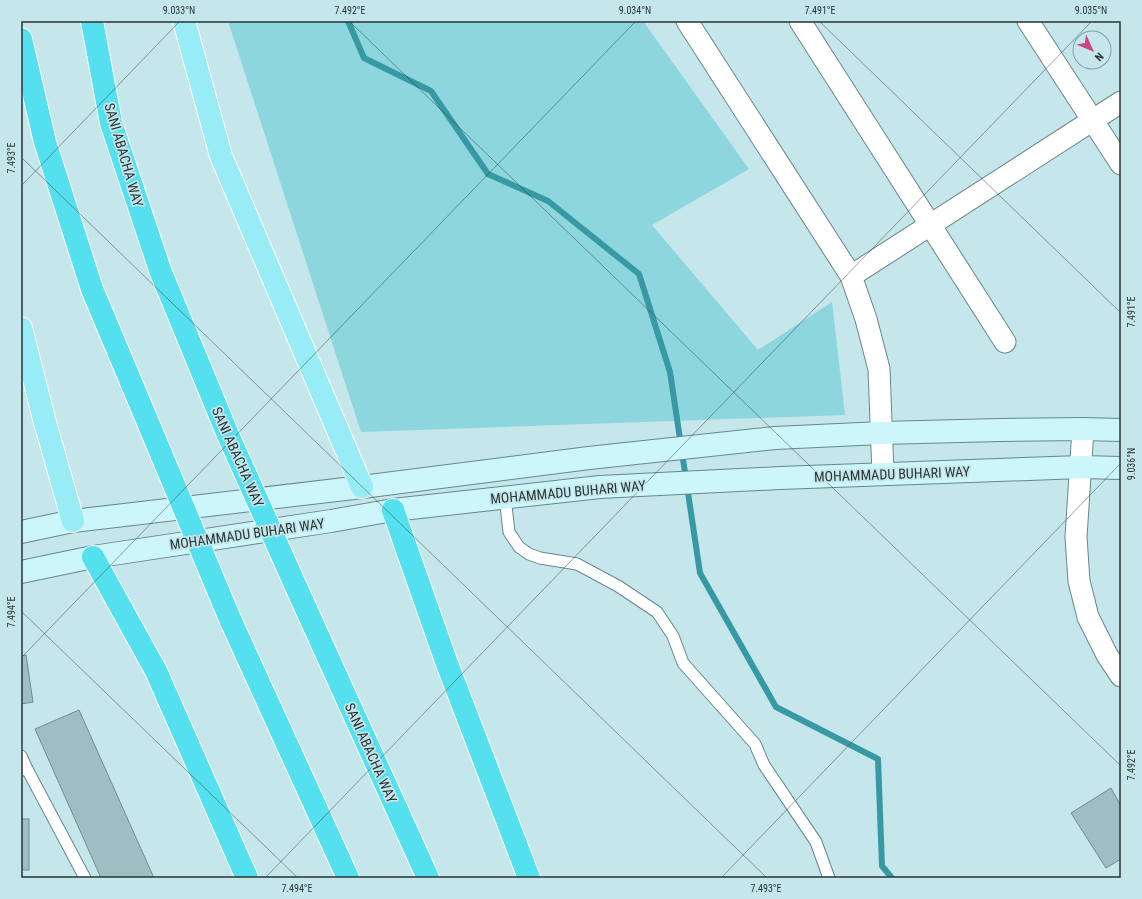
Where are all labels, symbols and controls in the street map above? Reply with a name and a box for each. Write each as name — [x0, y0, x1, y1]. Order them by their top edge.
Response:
text: 9.033°N — [163, 5, 195, 16]
text: 7.492°E — [334, 5, 366, 16]
text: 9.034°N — [619, 5, 651, 16]
text: 7.491°E — [804, 5, 836, 16]
text: 9.035°N — [1075, 5, 1107, 16]
north arrow — [1072, 30, 1112, 70]
text: N — [1092, 50, 1106, 64]
street label: SANI ABACHA WAY — [101, 101, 147, 210]
text: 7.493°E — [6, 142, 17, 174]
text: 7.491°E — [1126, 296, 1137, 328]
street label: SANI ABACHA WAY — [209, 405, 267, 510]
text: 9.036°N — [1126, 448, 1137, 480]
street label: MOHAMMADU BUHARI WAY — [814, 463, 971, 485]
street label: MOHAMMADU BUHARI WAY — [490, 477, 647, 507]
street label: MOHAMMADU BUHARI WAY — [169, 515, 326, 553]
text: 7.494°E — [6, 596, 17, 628]
street label: SANI ABACHA WAY — [342, 701, 400, 806]
text: 7.492°E — [1126, 749, 1137, 781]
text: 7.494°E — [281, 883, 313, 894]
text: 7.493°E — [750, 883, 782, 894]

